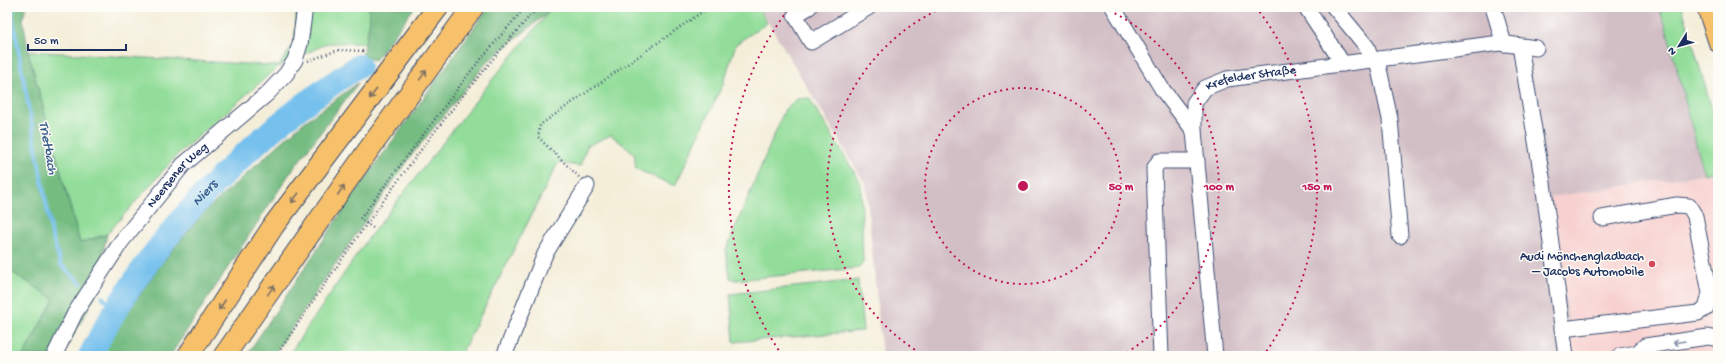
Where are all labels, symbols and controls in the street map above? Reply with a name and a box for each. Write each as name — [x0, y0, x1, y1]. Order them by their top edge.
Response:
scale bar — [28, 26, 126, 52]
north arrow — [1659, 26, 1699, 66]
text: 50 m — [34, 35, 59, 49]
text: N — [1666, 44, 1680, 57]
street label: Krefelder Straße — [1204, 62, 1297, 94]
one-way arrow — [419, 70, 427, 81]
one-way arrow — [369, 88, 378, 99]
water label: Trietbach — [34, 120, 60, 176]
street label: Neersener Weg — [144, 140, 211, 211]
water label: Niers — [189, 175, 223, 210]
centre of rings — [1016, 179, 1030, 193]
text: 50 m — [1109, 181, 1134, 195]
text: 100 m — [1203, 181, 1234, 195]
text: 150 m — [1301, 181, 1332, 195]
one-way arrow — [337, 185, 345, 196]
one-way arrow — [291, 192, 299, 203]
place label: Audi Mönchengladbach – Jacobs Automobile — [1520, 250, 1644, 280]
marker: Audi Mönchengladbach – Jacobs Automobile — [1647, 259, 1657, 269]
one-way arrow — [267, 284, 275, 295]
one-way arrow — [217, 299, 225, 311]
one-way arrow — [1673, 338, 1686, 346]

